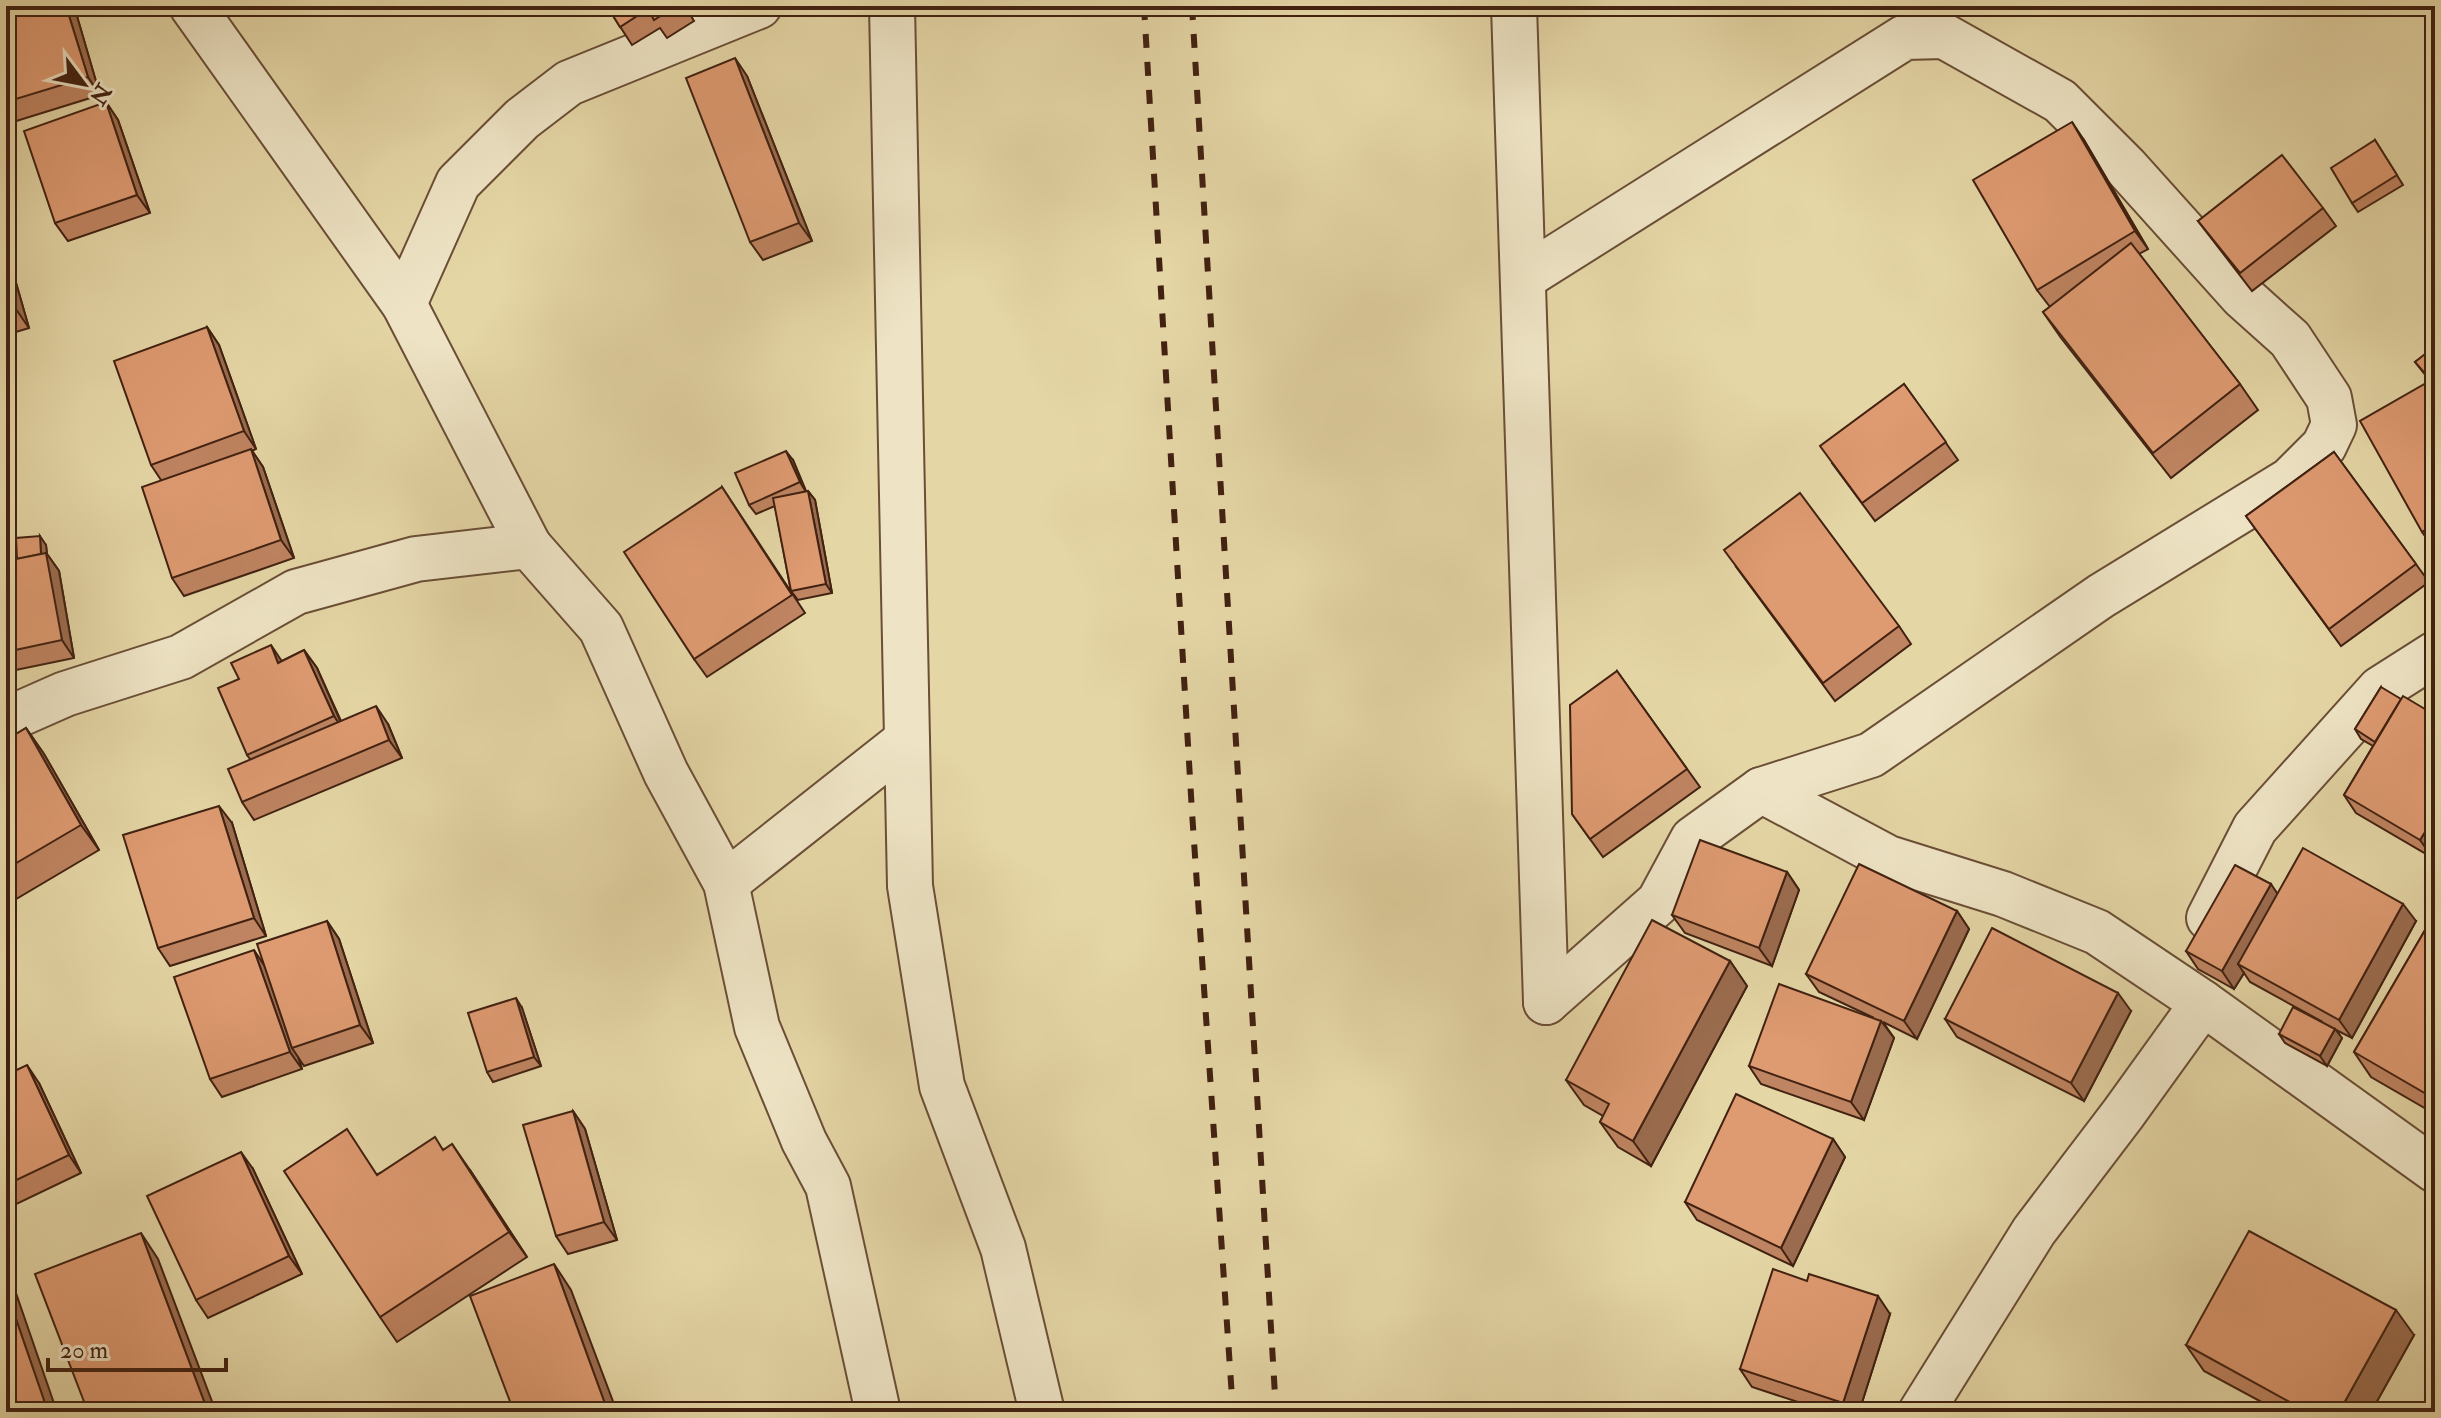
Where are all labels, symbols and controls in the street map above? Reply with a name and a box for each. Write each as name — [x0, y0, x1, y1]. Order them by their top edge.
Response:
north arrow — [44, 44, 124, 124]
text: N — [83, 77, 118, 110]
scale bar — [48, 1322, 226, 1372]
text: 20 m — [60, 1335, 109, 1366]

